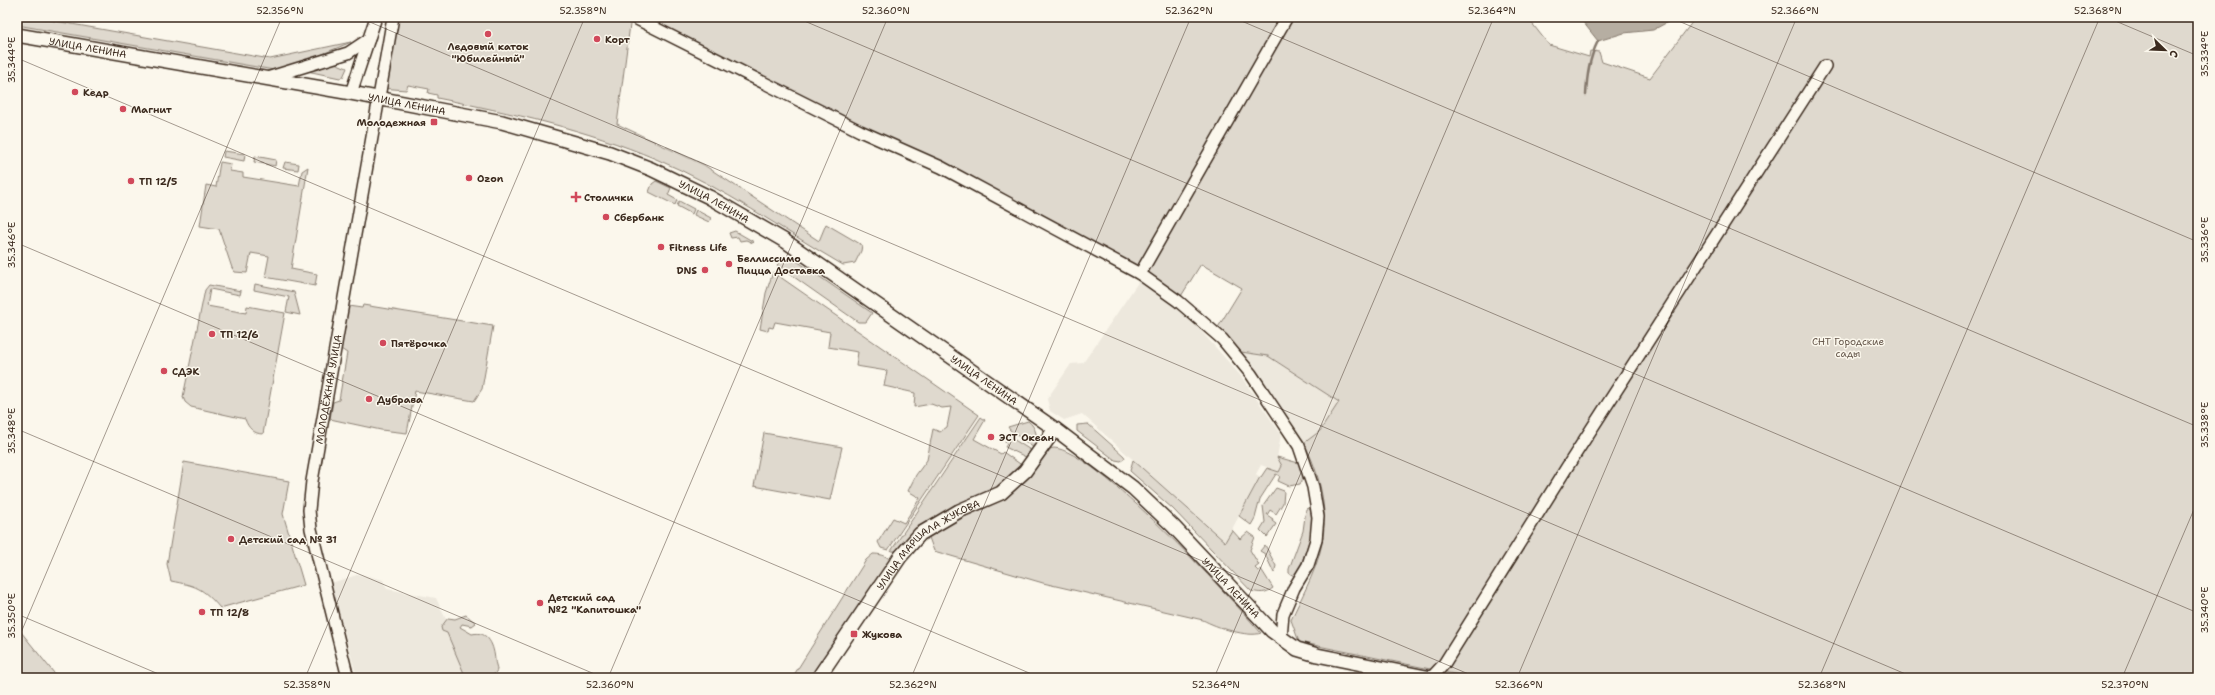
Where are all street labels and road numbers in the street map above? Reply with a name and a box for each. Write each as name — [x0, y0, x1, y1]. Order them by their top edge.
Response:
street label: УЛИЦА ЛЕНИНА — [48, 35, 128, 61]
street label: УЛИЦА ЛЕНИНА — [367, 90, 447, 118]
street label: УЛИЦА ЛЕНИНА — [676, 177, 752, 226]
street label: МОЛОДЁЖНАЯ УЛИЦА — [313, 334, 344, 445]
street label: УЛИЦА ЛЕНИНА — [948, 352, 1020, 408]
street label: УЛИЦА МАРШАЛА ЖУКОВА — [874, 497, 982, 592]
street label: УЛИЦА ЛЕНИНА — [1199, 555, 1262, 621]

